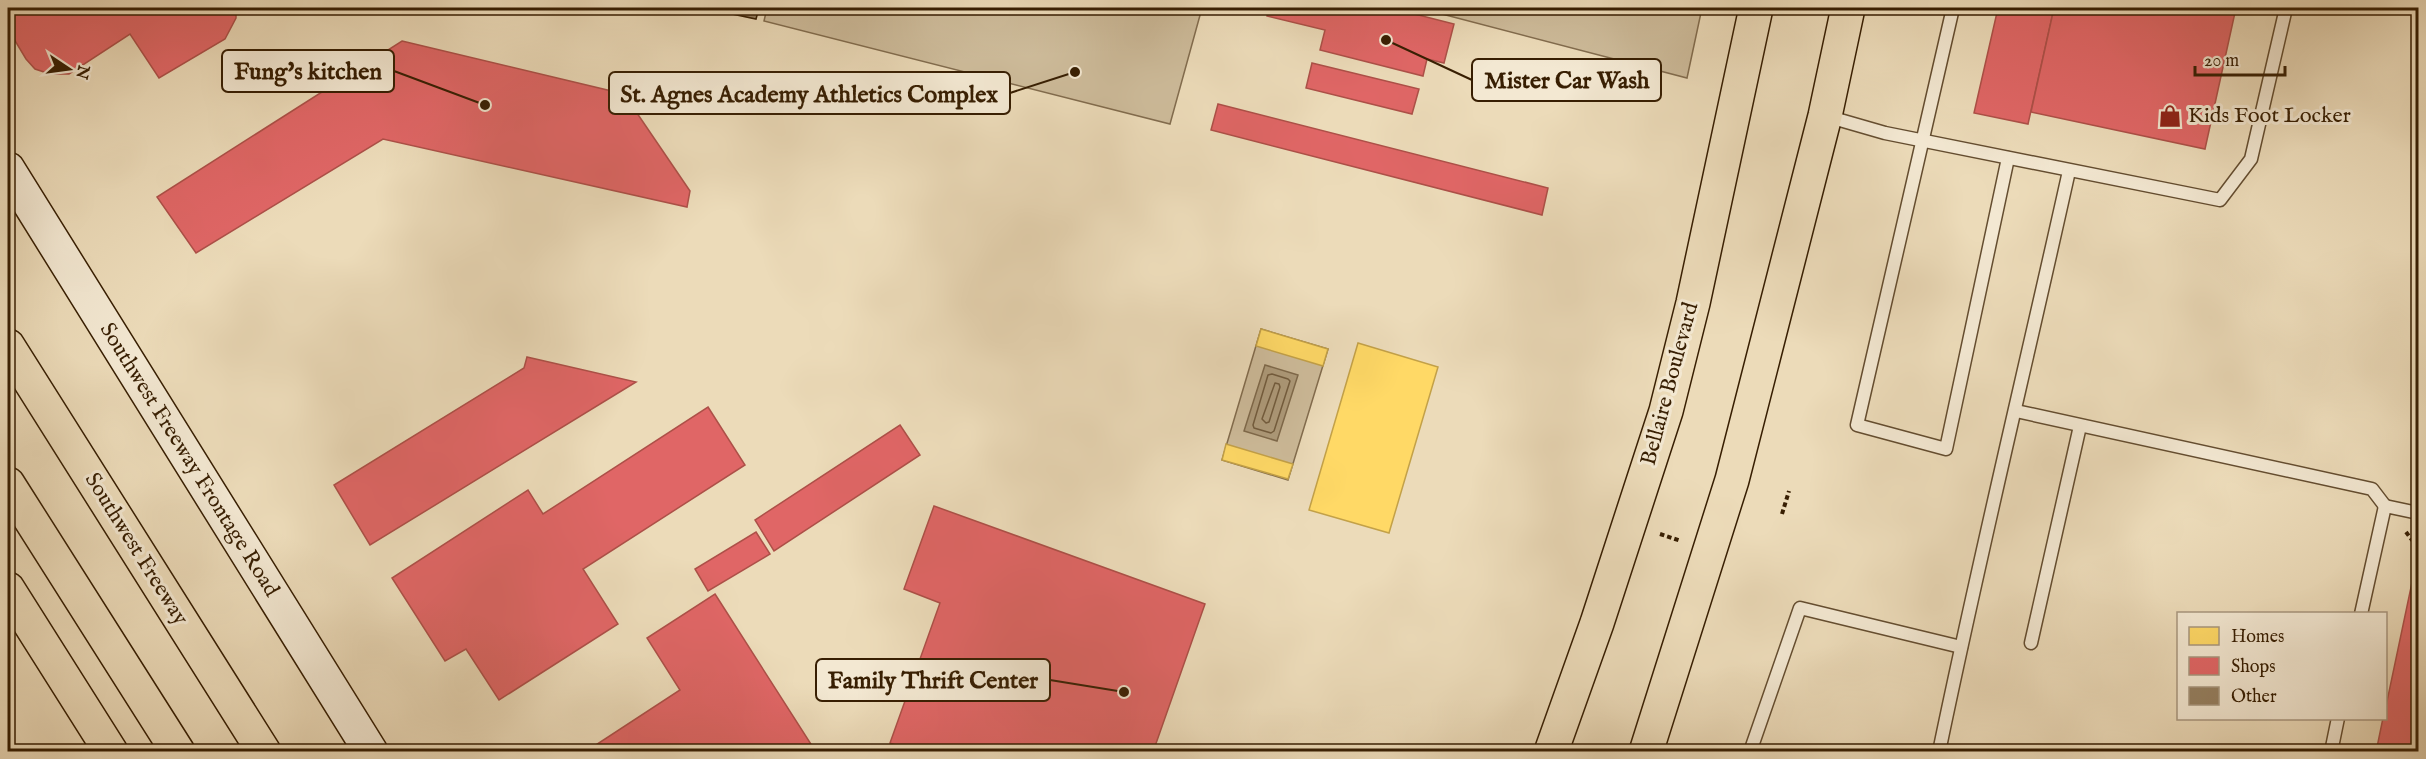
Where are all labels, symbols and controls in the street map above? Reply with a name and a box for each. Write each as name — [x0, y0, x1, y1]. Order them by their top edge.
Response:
north arrow — [39, 39, 99, 99]
scale bar — [2195, 39, 2285, 77]
callout: Fung's kitchen — [222, 50, 394, 92]
text: 20 m — [2204, 50, 2239, 73]
text: Fung's kitchen — [234, 57, 382, 88]
callout: Mister Car Wash — [1472, 59, 1661, 101]
text: N — [70, 62, 93, 81]
text: Mister Car Wash — [1484, 66, 1650, 97]
callout: St. Agnes Academy Athletics Complex — [609, 72, 1010, 114]
text: St. Agnes Academy Athletics Complex — [620, 80, 998, 111]
place label: Kids Foot Locker — [2188, 102, 2351, 130]
shop icon: Kids Foot Locker — [2157, 103, 2183, 129]
street label: Bellaire Boulevard — [1635, 299, 1705, 469]
street label: Southwest Freeway Frontage Road — [94, 318, 284, 602]
street label: Southwest Freeway — [79, 468, 193, 630]
legend — [2177, 612, 2387, 720]
text: Homes — [2231, 626, 2284, 649]
text: Shops — [2231, 656, 2276, 679]
callout: Family Thrift Center — [816, 659, 1050, 701]
text: Family Thrift Center — [828, 666, 1038, 697]
text: Other — [2231, 686, 2277, 709]

